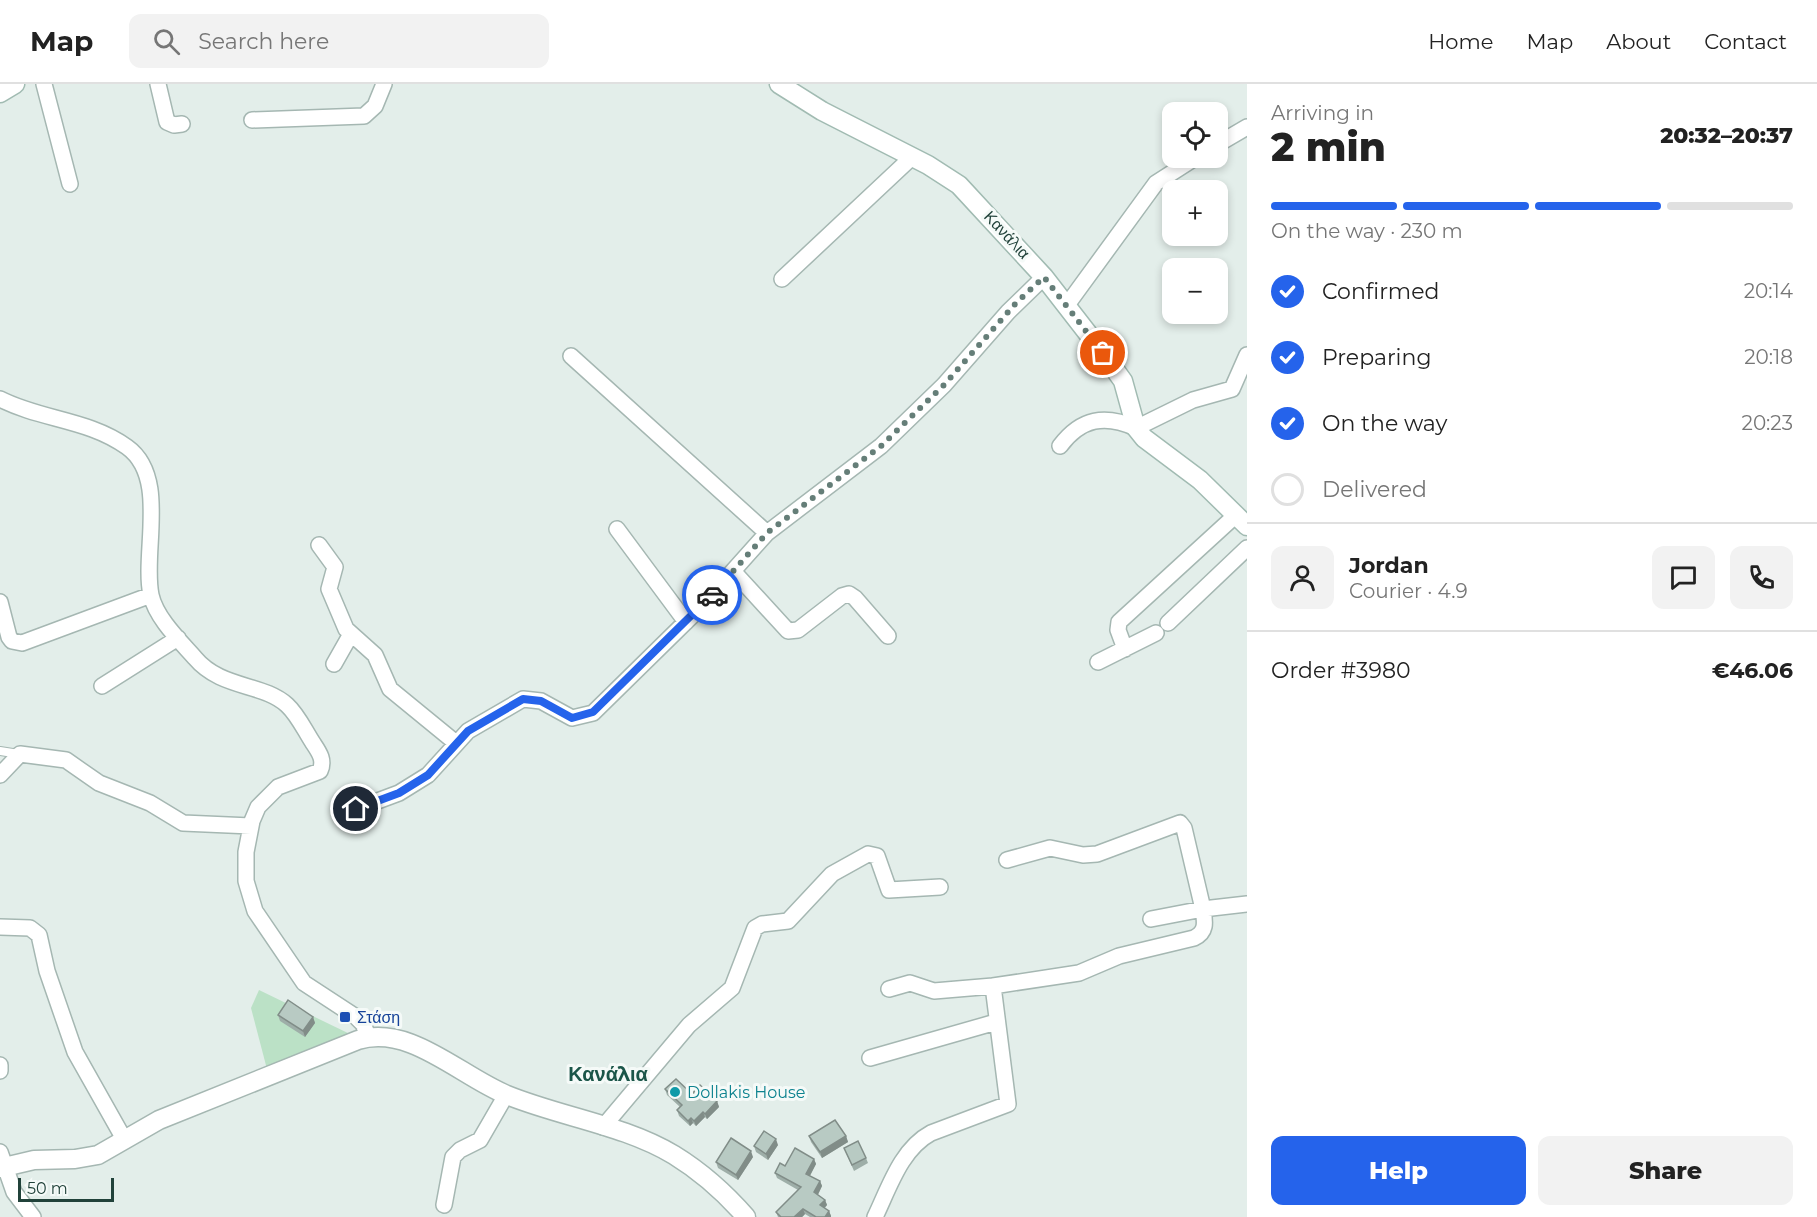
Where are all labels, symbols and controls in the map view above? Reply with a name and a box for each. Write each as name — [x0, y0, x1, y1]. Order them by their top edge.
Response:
search box — [129, 14, 549, 68]
text: Map — [30, 24, 93, 58]
icon: search — [150, 25, 183, 58]
text: Search here — [198, 28, 329, 55]
text: Home — [1428, 29, 1493, 54]
text: Map — [1526, 29, 1573, 54]
text: About — [1606, 29, 1671, 54]
text: Contact — [1704, 29, 1787, 54]
text: Arriving in — [1271, 101, 1374, 125]
map controls — [1162, 102, 1228, 324]
button: locate — [1162, 102, 1228, 168]
text: 20:32–20:37 — [1660, 122, 1793, 149]
text: 2 min — [1271, 123, 1386, 171]
button: + — [1162, 180, 1228, 246]
street label: Κανάλια — [980, 207, 1034, 263]
text: On the way · 230 m — [1271, 219, 1463, 243]
button: − — [1162, 258, 1228, 324]
icon: check — [1271, 275, 1304, 308]
text: Confirmed — [1322, 278, 1439, 305]
text: 20:14 — [1744, 279, 1793, 303]
pin — [1077, 327, 1128, 378]
icon: bag — [1086, 336, 1119, 369]
icon: check — [1271, 341, 1304, 374]
text: Preparing — [1322, 344, 1431, 371]
text: 20:18 — [1744, 345, 1793, 369]
icon: check — [1271, 407, 1304, 440]
text: On the way — [1322, 410, 1447, 437]
text: 20:23 — [1742, 411, 1793, 435]
text: Delivered — [1322, 476, 1427, 503]
button: person — [1271, 546, 1334, 609]
button: chat — [1652, 546, 1715, 609]
button: phone — [1730, 546, 1793, 609]
text: Jordan — [1349, 552, 1429, 579]
courier — [682, 565, 742, 625]
icon: car — [696, 579, 729, 612]
text: Courier · 4.9 — [1349, 579, 1468, 603]
text: Order #3980 — [1271, 657, 1411, 684]
text: €46.06 — [1712, 657, 1793, 684]
pin — [330, 783, 381, 834]
icon: home — [339, 792, 372, 825]
place label: Στάση — [357, 1008, 400, 1027]
marker: Στάση — [338, 1010, 352, 1024]
district label: Κανάλια — [568, 1062, 648, 1086]
place label: Dollakis House — [687, 1083, 805, 1102]
marker: Dollakis House — [668, 1085, 682, 1099]
button: Help — [1271, 1136, 1526, 1205]
button: Share — [1538, 1136, 1793, 1205]
scale bar — [18, 1175, 114, 1202]
text: 50 m — [27, 1179, 68, 1198]

